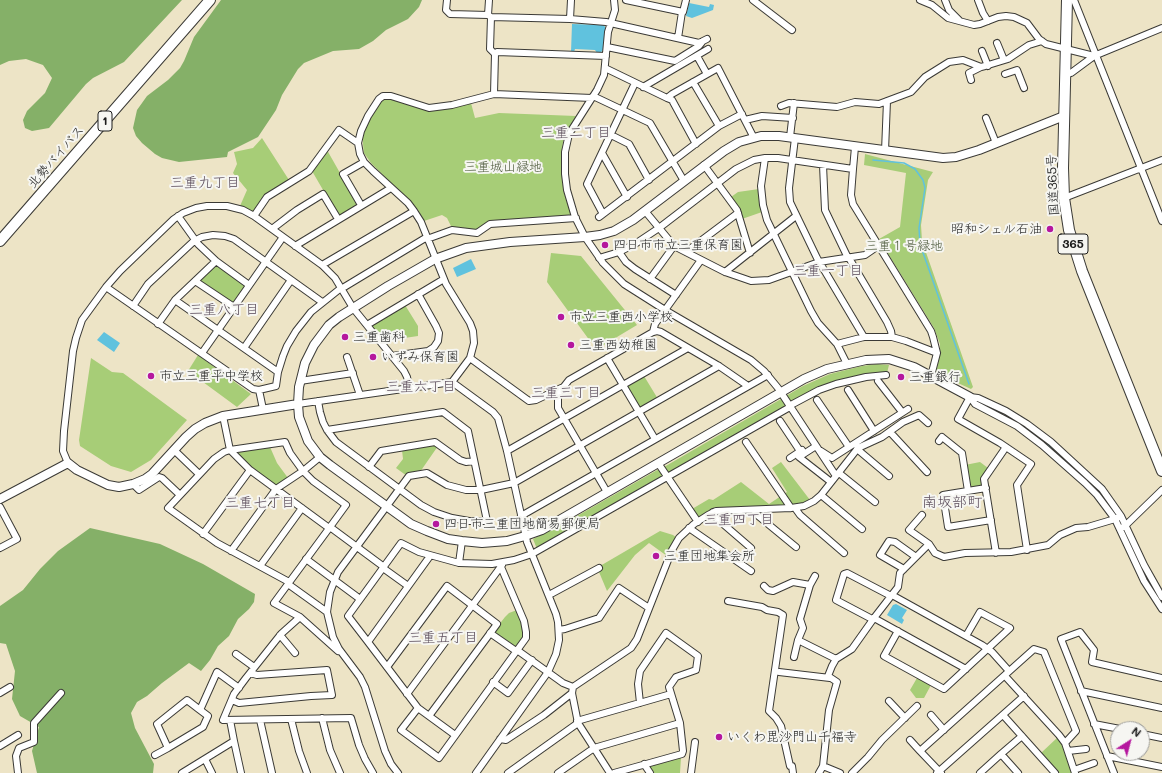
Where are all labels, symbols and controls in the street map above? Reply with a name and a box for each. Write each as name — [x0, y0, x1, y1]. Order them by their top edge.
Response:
road number: 1 — [98, 111, 112, 131]
street label: 北勢バイパス — [25, 122, 87, 192]
district label: 三重二丁目 — [541, 125, 611, 141]
street label: 国道365号 — [1044, 154, 1062, 216]
park label: 三重城山緑地 — [464, 159, 542, 175]
district label: 三重九丁目 — [170, 175, 240, 191]
place label: 昭和シェル石油 — [951, 221, 1042, 237]
marker: 昭和シェル石油 — [1045, 224, 1055, 234]
road number: 365 — [1058, 234, 1088, 254]
place label: 四日市市立三重保育園 — [613, 237, 743, 253]
park label: 三重１号緑地 — [865, 238, 943, 254]
marker: 四日市市立三重保育園 — [600, 240, 610, 250]
district label: 三重一丁目 — [793, 263, 863, 279]
district label: 三重八丁目 — [189, 302, 259, 318]
place label: 市立三重西小学校 — [569, 309, 673, 325]
marker: 市立三重西小学校 — [556, 312, 566, 322]
place label: 三重歯科 — [353, 329, 405, 345]
marker: 三重歯科 — [340, 332, 350, 342]
place label: 三重西幼稚園 — [579, 337, 657, 353]
marker: 三重西幼稚園 — [566, 340, 576, 350]
place label: いずみ保育園 — [381, 349, 459, 365]
marker: いずみ保育園 — [368, 352, 378, 362]
place label: 市立三重平中学校 — [159, 368, 263, 384]
place label: 三重銀行 — [909, 369, 961, 385]
marker: 市立三重平中学校 — [146, 371, 156, 381]
marker: 三重銀行 — [896, 372, 906, 382]
district label: 三重六丁目 — [386, 379, 456, 395]
district label: 三重三丁目 — [531, 385, 601, 401]
district label: 南坂部町 — [922, 493, 982, 511]
district label: 三重七丁目 — [225, 495, 295, 511]
district label: 三重四丁目 — [704, 512, 774, 528]
place label: 四日市三重団地簡易郵便局 — [444, 516, 600, 532]
marker: 四日市三重団地簡易郵便局 — [431, 519, 441, 529]
place label: 三重団地集会所 — [664, 548, 755, 564]
marker: 三重団地集会所 — [651, 551, 661, 561]
district label: 三重五丁目 — [408, 630, 478, 646]
north arrow — [1110, 721, 1150, 761]
text: N — [1129, 723, 1145, 740]
place label: いくわ毘沙門山千福寺 — [727, 729, 857, 745]
marker: いくわ毘沙門山千福寺 — [714, 732, 724, 742]

